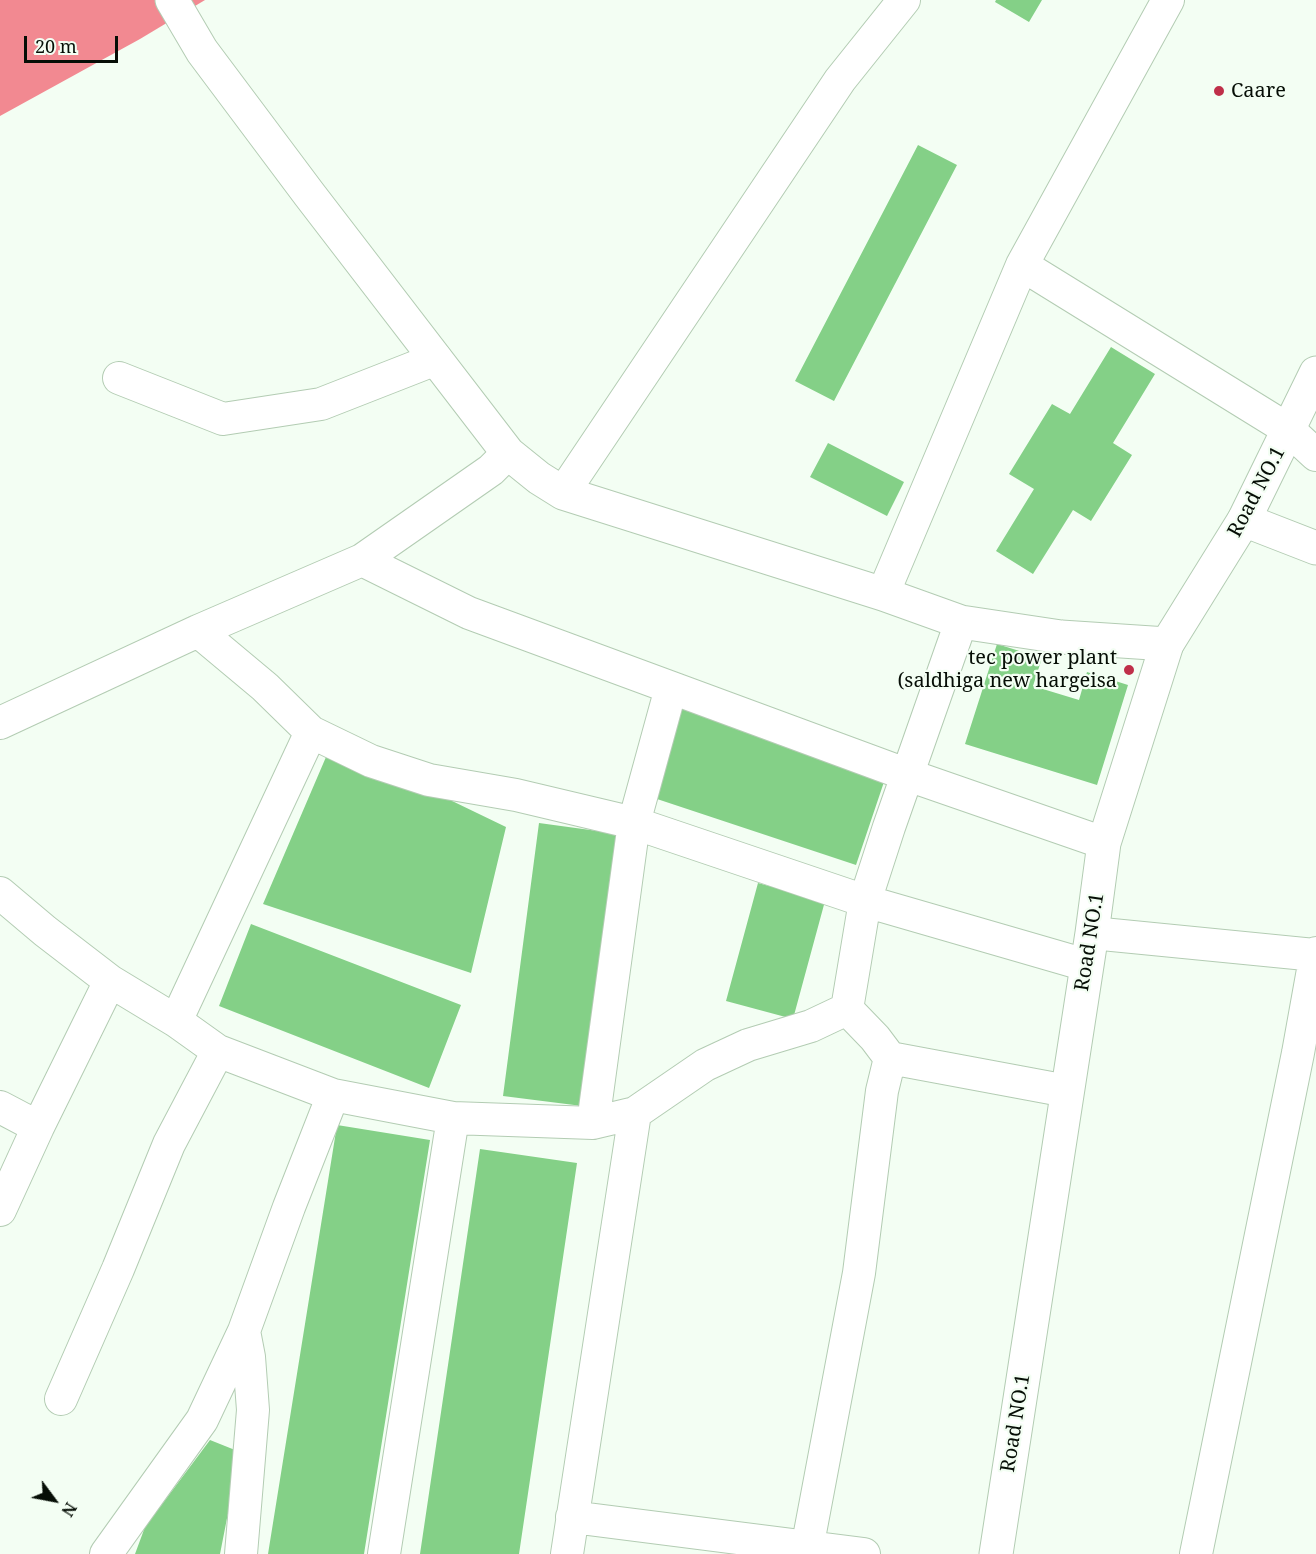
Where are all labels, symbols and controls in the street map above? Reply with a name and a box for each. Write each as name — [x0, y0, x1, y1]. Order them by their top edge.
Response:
scale bar — [27, 24, 122, 62]
text: 20 m — [35, 34, 77, 58]
place label: Caare — [1231, 79, 1286, 103]
marker: Caare — [1212, 84, 1226, 98]
street label: Road NO.1 — [1223, 443, 1291, 541]
place label: tec power plant (saldhiga new hargeisa — [897, 646, 1117, 693]
marker: tec power plant (saldhiga new hargeisa — [1122, 663, 1136, 677]
street label: Road NO.1 — [1070, 891, 1110, 993]
street label: Road NO.1 — [996, 1372, 1036, 1474]
north arrow — [24, 1470, 84, 1530]
text: N — [57, 1498, 82, 1521]

